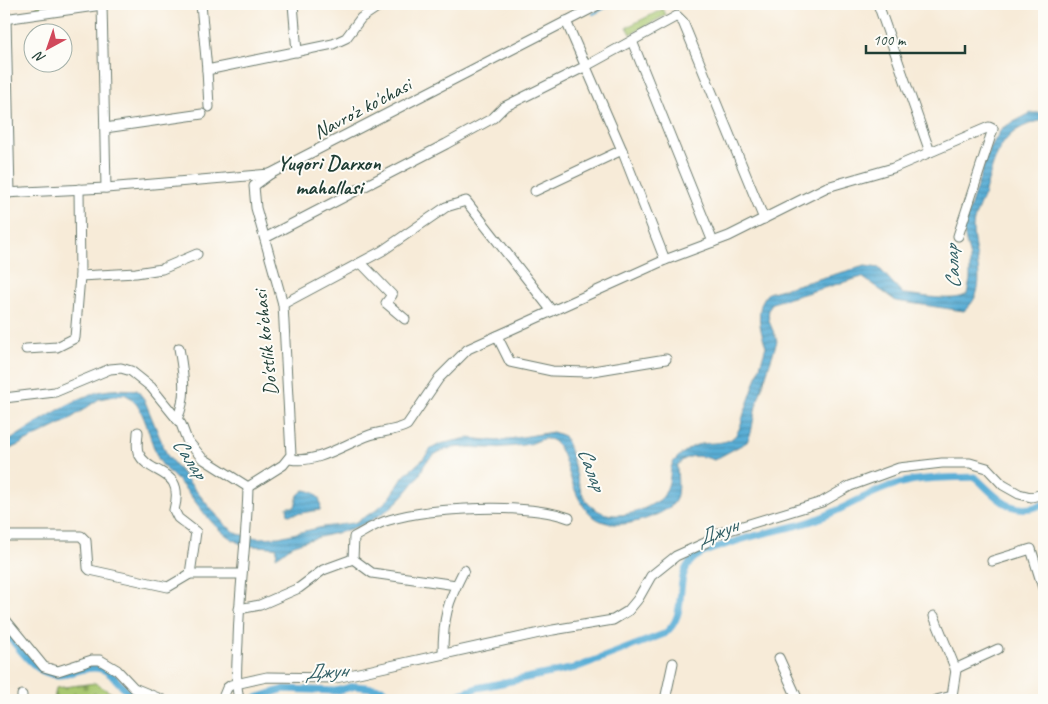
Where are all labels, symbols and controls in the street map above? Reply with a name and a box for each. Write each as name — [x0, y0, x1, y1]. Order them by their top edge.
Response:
north arrow — [22, 22, 72, 72]
scale bar — [866, 22, 964, 54]
text: 100 m — [873, 31, 907, 50]
text: N — [29, 47, 49, 67]
street label: Navro'z ko'chasi — [309, 71, 417, 145]
district label: Yuqori Darxon mahallasi — [277, 150, 381, 200]
water label: Салар — [938, 241, 966, 290]
street label: Do'stlik ko'chasi — [247, 287, 283, 397]
water label: Салар — [167, 433, 215, 486]
water label: Салар — [572, 444, 613, 497]
water label: Джун — [692, 511, 745, 552]
water label: Джун — [303, 657, 351, 685]

